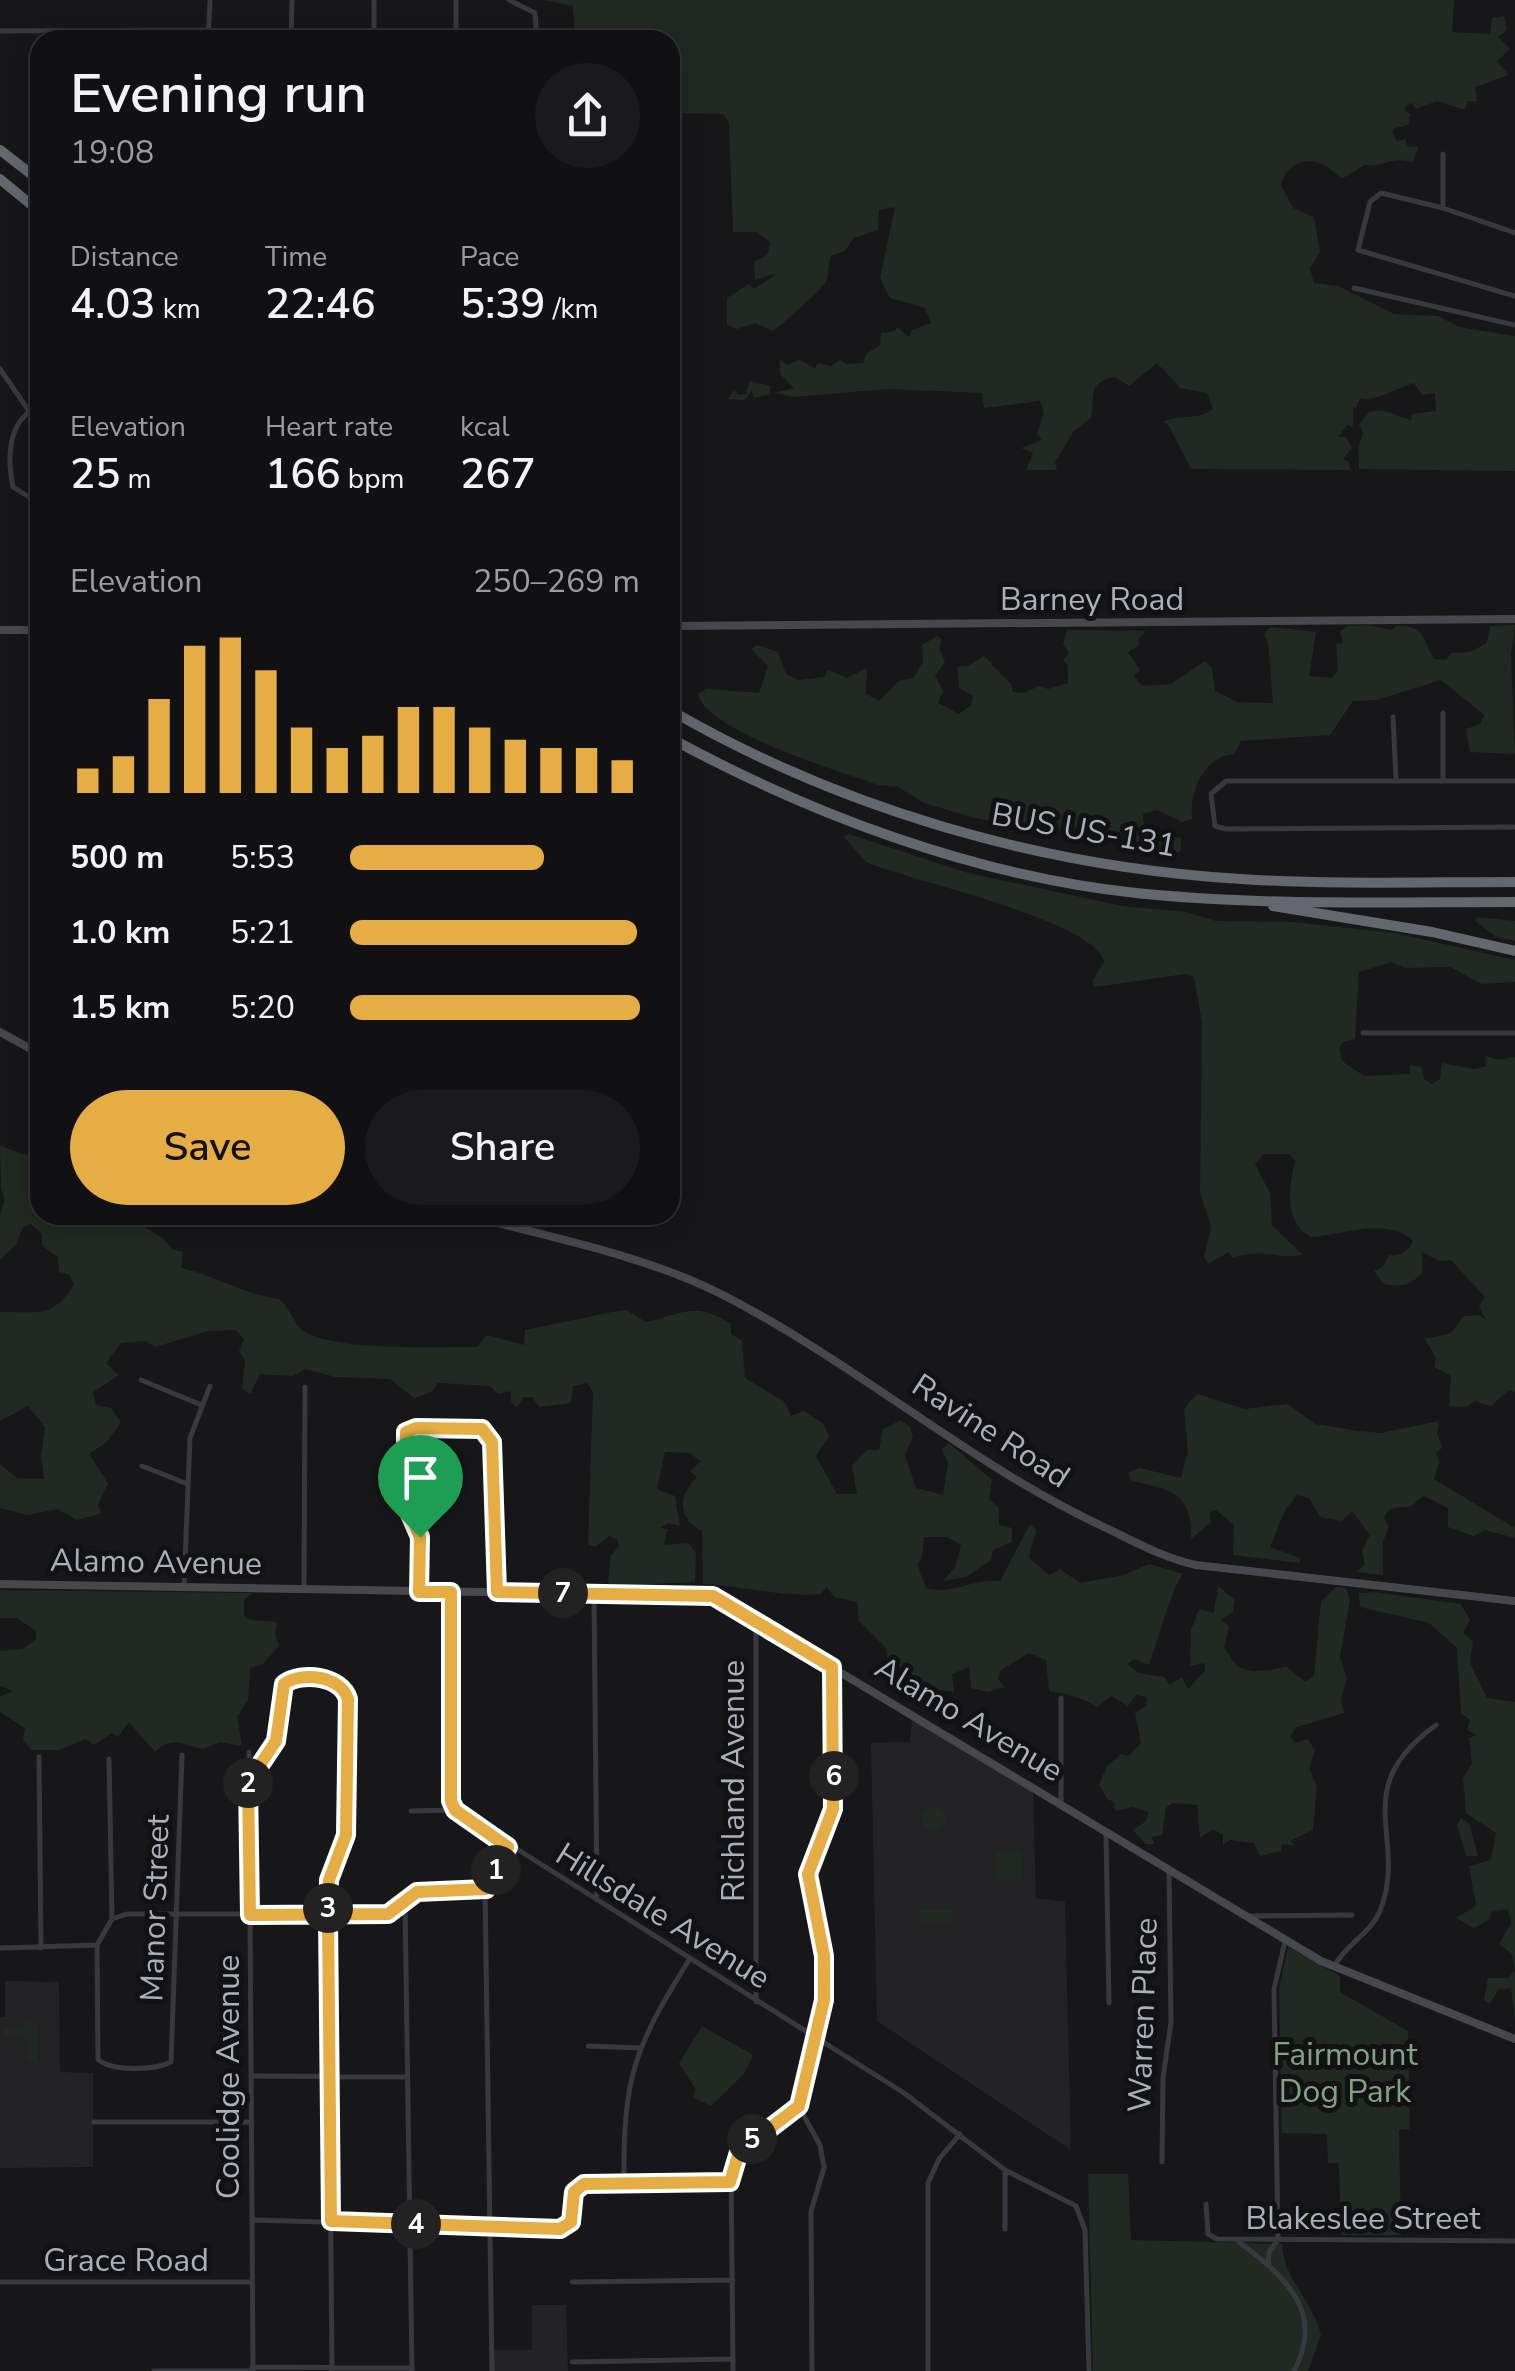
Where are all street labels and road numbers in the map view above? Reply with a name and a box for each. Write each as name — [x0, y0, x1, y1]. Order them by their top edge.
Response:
street label: Barney Road — [1000, 578, 1184, 621]
street label: BUS US-131 — [988, 793, 1180, 867]
street label: Ravine Road — [904, 1364, 1078, 1498]
street label: Alamo Avenue — [50, 1539, 262, 1585]
street label: Alamo Avenue — [867, 1646, 1071, 1792]
street label: Richland Avenue — [712, 1660, 755, 1902]
street label: Manor Street — [130, 1813, 180, 2002]
street label: Hillsdale Avenue — [548, 1833, 778, 1999]
street label: Warren Place — [1118, 1917, 1168, 2113]
street label: Coolidge Avenue — [207, 1955, 250, 2199]
street label: Blakeslee Street — [1246, 2197, 1481, 2240]
street label: Grace Road — [43, 2239, 209, 2282]

